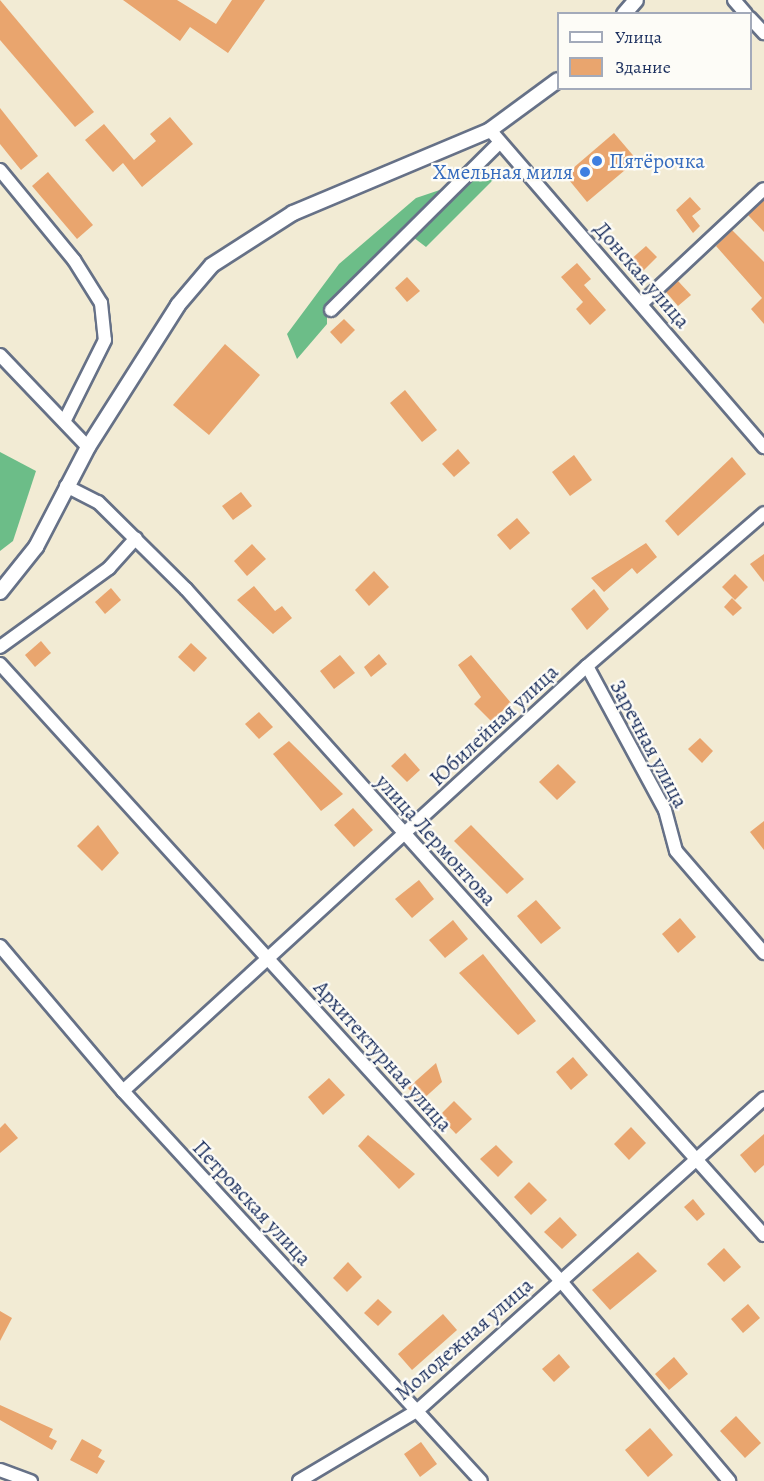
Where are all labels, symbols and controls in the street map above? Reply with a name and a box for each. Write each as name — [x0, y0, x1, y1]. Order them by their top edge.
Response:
legend — [557, 12, 752, 90]
text: Улица — [615, 25, 662, 49]
text: Здание — [615, 55, 671, 79]
place label: Пятёрочка — [609, 148, 705, 174]
marker: Пятёрочка — [590, 154, 604, 168]
place label: Хмельная миля — [433, 159, 573, 185]
marker: Хмельная миля — [578, 165, 592, 179]
street label: Донская улица — [589, 216, 695, 334]
street label: Юбилейная улица — [425, 659, 563, 791]
street label: Заречная улица — [605, 676, 693, 812]
street label: улица Лермонтова — [370, 769, 502, 911]
street label: Архитектурная улица — [309, 975, 457, 1137]
street label: Петровская улица — [187, 1135, 317, 1271]
street label: Молодежная улица — [390, 1272, 538, 1406]

